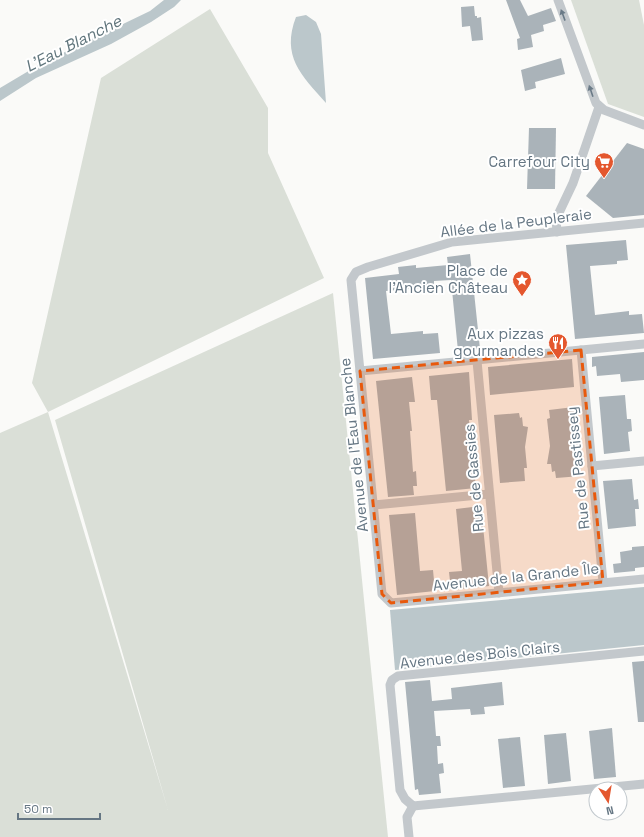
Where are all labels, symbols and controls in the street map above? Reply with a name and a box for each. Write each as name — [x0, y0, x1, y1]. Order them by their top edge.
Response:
one-way arrow — [560, 9, 566, 21]
water label: L'Eau Blanche — [22, 10, 125, 77]
one-way arrow — [587, 84, 593, 96]
supermarket icon: Carrefour City — [593, 151, 615, 179]
place label: Carrefour City — [488, 152, 590, 171]
street label: Allée de la Peupleraie — [439, 204, 593, 241]
place label: Place de l'Ancien Château — [389, 261, 508, 297]
place icon: Place de l'Ancien Château — [511, 269, 533, 297]
place label: Aux pizzas gourmandes — [453, 324, 544, 360]
restaurant icon: Aux pizzas gourmandes — [547, 332, 569, 360]
street label: Avenue de l'Eau Blanche — [335, 357, 372, 533]
street label: Rue de Pastissey — [562, 406, 593, 530]
street label: Rue de Gassies — [459, 423, 488, 533]
street label: Avenue de la Grande Île — [432, 558, 600, 595]
street label: Avenue des Bois Clairs — [399, 637, 561, 672]
north arrow — [588, 781, 628, 821]
scale bar — [18, 795, 100, 821]
text: 50 m — [24, 801, 52, 817]
text: N — [605, 803, 615, 818]

